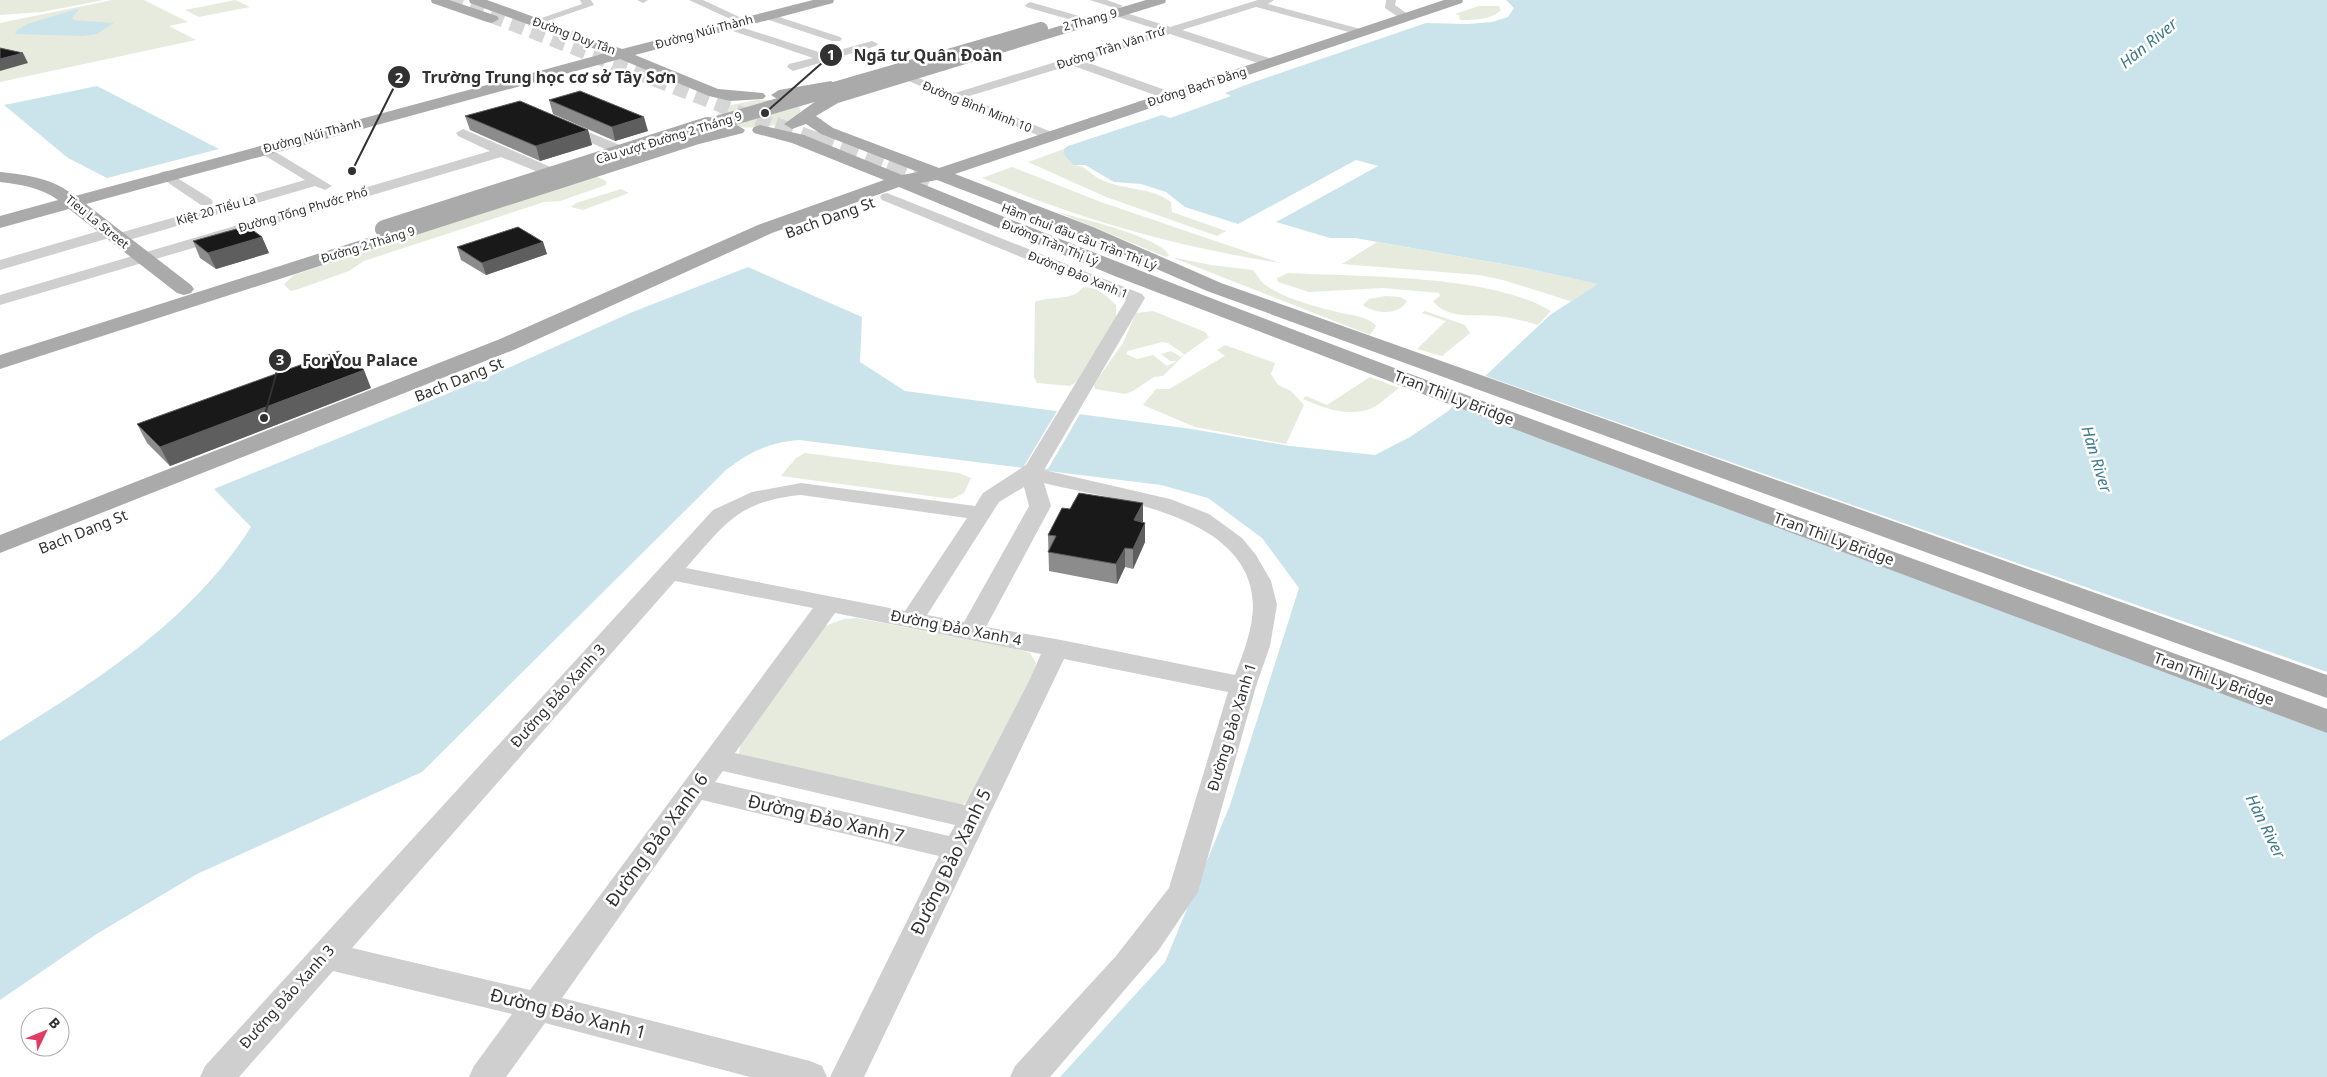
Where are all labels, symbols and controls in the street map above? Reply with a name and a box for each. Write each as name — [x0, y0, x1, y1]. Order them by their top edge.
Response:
street label: 2 Thang 9 — [1061, 4, 1119, 35]
street label: Đường Núi Thành — [653, 10, 755, 53]
water label: Hàn River — [2114, 12, 2182, 73]
street label: Đường Duy Tân — [530, 13, 618, 58]
street label: Đường Trần Văn Trứ — [1054, 22, 1168, 73]
callout: Ngã tư Quân Đoàn — [819, 39, 1013, 70]
text: 1 — [827, 44, 835, 64]
text: Ngã tư Quân Đoàn — [854, 44, 1002, 66]
callout: Trường Trung học cơ sở Tây Sơn — [387, 62, 686, 93]
street label: Đường Bạch Đằng — [1145, 62, 1249, 111]
text: Trường Trung học cơ sở Tây Sơn — [422, 66, 676, 88]
text: 2 — [395, 67, 404, 87]
street label: Đường Bình Minh 10 — [920, 77, 1035, 136]
street label: Cầu vượt Đường 2 Tháng 9 — [594, 107, 744, 168]
street label: Đường Núi Thành — [261, 114, 363, 157]
street label: Đường Tống Phước Phổ — [236, 183, 370, 236]
street label: Kiệt 20 Tiểu La — [174, 190, 257, 229]
street label: Tieu La Street — [62, 191, 133, 253]
street label: Bach Dang St — [782, 191, 878, 243]
street label: Hầm chui đầu cầu Trần Thị Lý — [999, 199, 1160, 274]
street label: Đường Trần Thị Lý — [999, 215, 1102, 270]
street label: Đường 2 Tháng 9 — [319, 222, 417, 267]
street label: Đường Đảo Xanh 1 — [1026, 247, 1131, 302]
callout: For You Palace — [268, 345, 428, 376]
text: 3 — [276, 349, 284, 369]
text: For You Palace — [302, 349, 418, 371]
street label: Bach Dang St — [411, 352, 506, 406]
street label: Tran Thi Ly Bridge — [1392, 365, 1517, 429]
water label: Hàn River — [2076, 423, 2118, 496]
street label: Bach Dang St — [35, 504, 130, 558]
street label: Tran Thi Ly Bridge — [1771, 507, 1897, 569]
street label: Đường Đảo Xanh 4 — [889, 604, 1024, 650]
street label: Đường Đảo Xanh 3 — [505, 639, 609, 752]
street label: Tran Thi Ly Bridge — [2151, 647, 2277, 709]
street label: Đường Đảo Xanh 1 — [1202, 660, 1260, 793]
street label: Đường Đảo Xanh 6 — [599, 768, 713, 911]
street label: Đường Đảo Xanh 5 — [904, 784, 996, 939]
street label: Đường Đảo Xanh 7 — [746, 788, 907, 848]
water label: Hàn River — [2241, 790, 2291, 862]
street label: Đường Đảo Xanh 3 — [234, 940, 338, 1053]
street label: Đường Đảo Xanh 1 — [488, 982, 649, 1044]
north arrow — [20, 1007, 70, 1057]
text: B — [45, 1013, 65, 1033]

